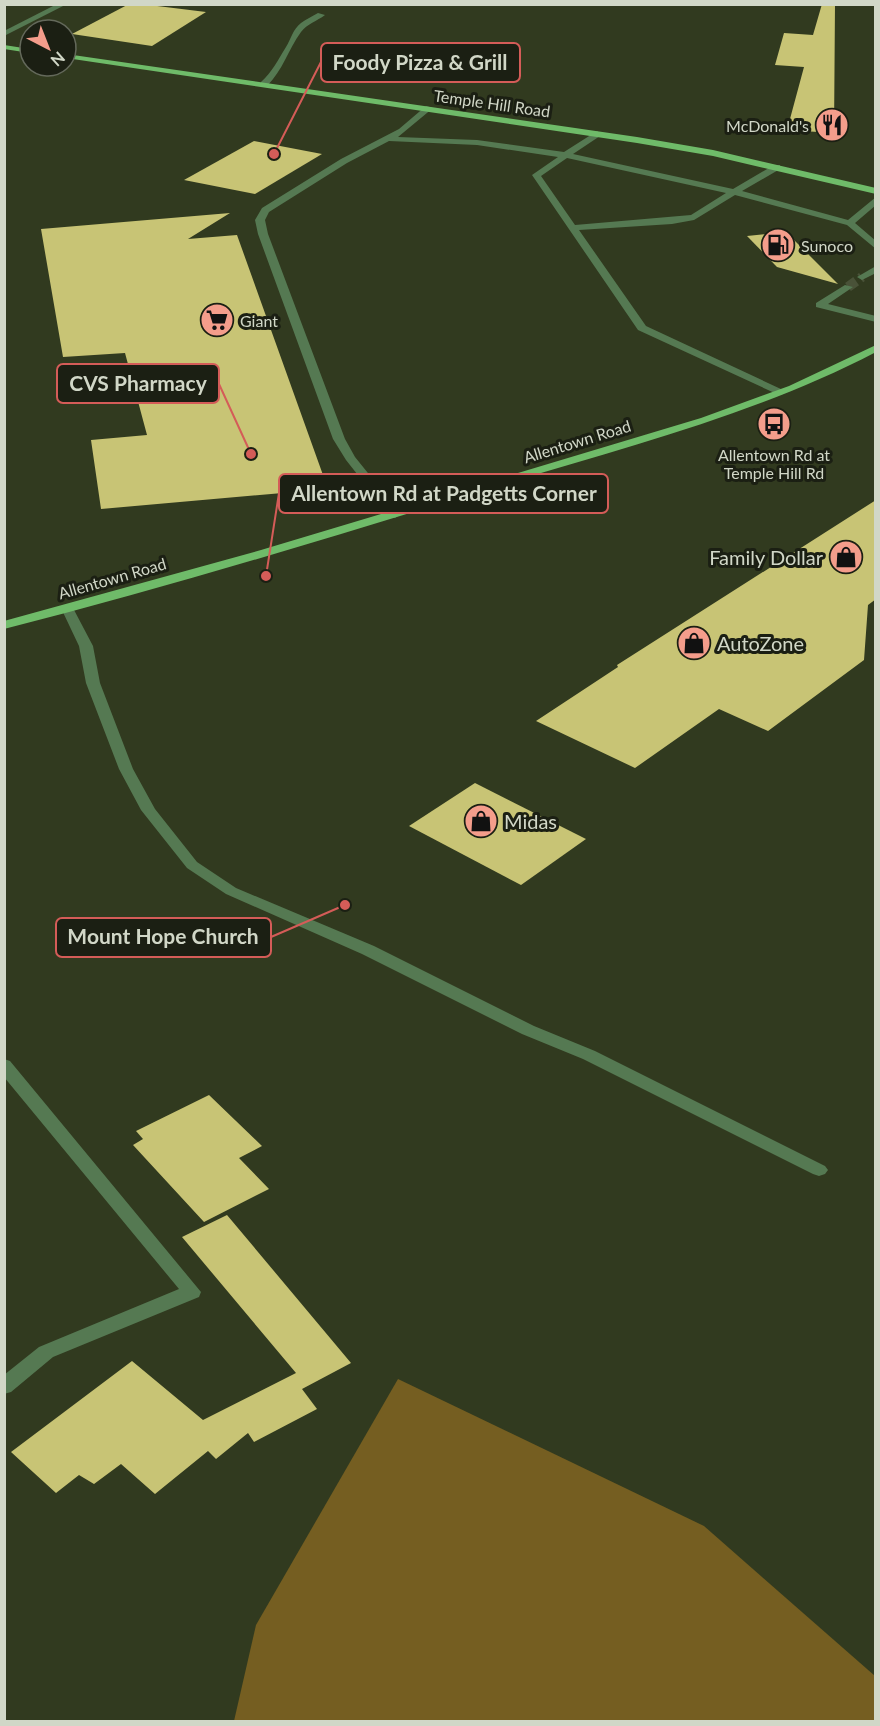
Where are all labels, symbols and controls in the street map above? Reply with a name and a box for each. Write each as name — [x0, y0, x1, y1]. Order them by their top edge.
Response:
north arrow — [18, 18, 78, 78]
callout: Foody Pizza & Grill — [321, 43, 520, 82]
text: N — [47, 48, 69, 71]
text: Foody Pizza & Grill — [333, 49, 508, 74]
street label: Temple Hill Road — [433, 85, 551, 121]
restaurant icon: McDonald's — [814, 107, 850, 143]
place label: McDonald's — [726, 116, 809, 135]
fuel station icon: Sunoco — [760, 227, 796, 263]
place label: Sunoco — [801, 236, 853, 255]
supermarket icon: Giant — [199, 302, 235, 338]
place label: Giant — [240, 311, 278, 330]
callout: CVS Pharmacy — [57, 364, 219, 403]
text: CVS Pharmacy — [69, 370, 208, 395]
bus stop icon: Allentown Rd at Temple Hill Rd — [756, 406, 792, 442]
street label: Allentown Road — [521, 416, 633, 466]
place label: Allentown Rd at Temple Hill Rd — [718, 445, 830, 482]
callout: Allentown Rd at Padgetts Corner — [279, 474, 608, 513]
text: Allentown Rd at Padgetts Corner — [290, 480, 597, 505]
shop icon: Family Dollar — [828, 539, 864, 575]
place label: Family Dollar — [709, 545, 824, 569]
street label: Allentown Road — [56, 554, 168, 602]
shop icon: AutoZone — [676, 625, 712, 661]
place label: AutoZone — [717, 631, 804, 655]
shop icon: Midas — [463, 803, 499, 839]
place label: Midas — [504, 809, 557, 833]
callout: Mount Hope Church — [56, 918, 271, 957]
text: Mount Hope Church — [67, 923, 259, 948]

